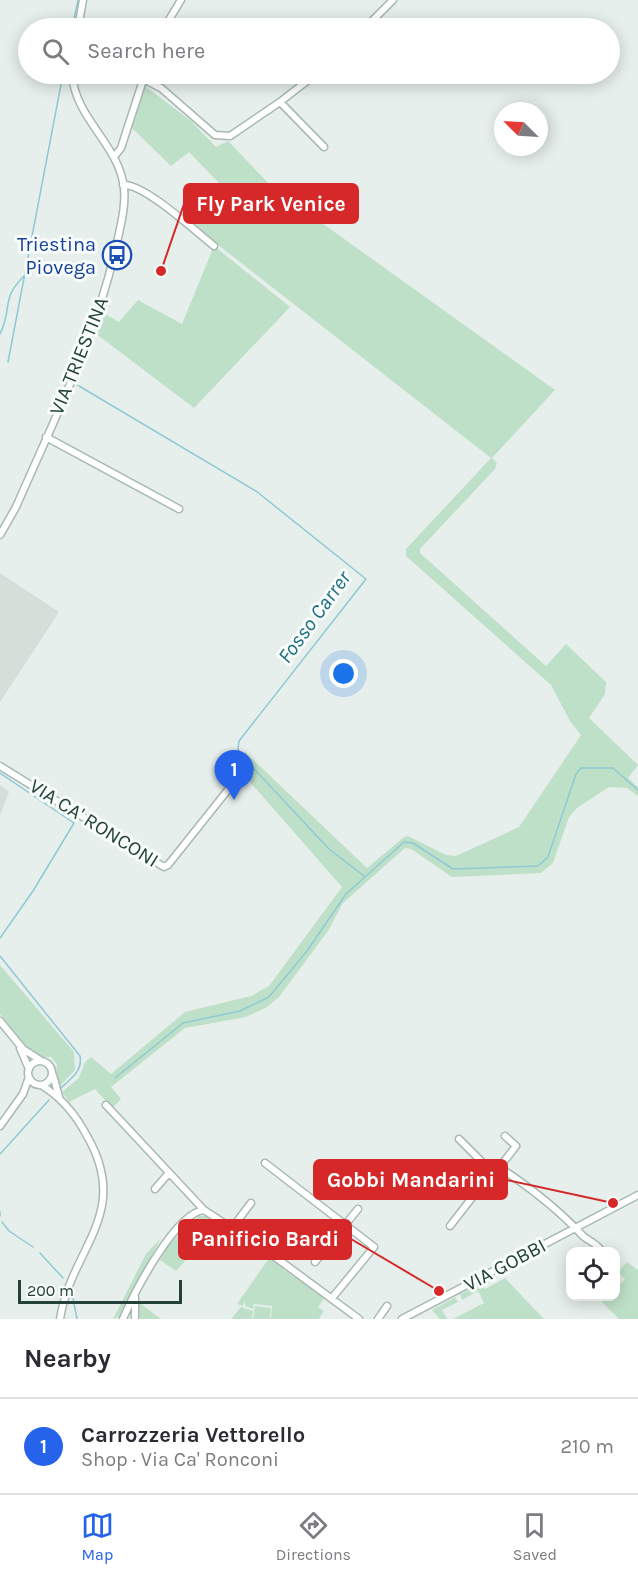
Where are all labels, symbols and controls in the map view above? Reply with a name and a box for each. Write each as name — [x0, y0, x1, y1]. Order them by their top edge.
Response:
search box — [18, 18, 620, 84]
icon: search — [39, 35, 72, 68]
text: Search here — [87, 38, 205, 64]
north arrow — [494, 102, 548, 156]
callout: Fly Park Venice — [184, 184, 358, 223]
text: Fly Park Venice — [196, 192, 346, 216]
place label: Triestina Piovega — [17, 233, 96, 279]
bus stop icon: Triestina Piovega — [101, 239, 133, 271]
street label: VIA TRIESTINA — [45, 294, 113, 418]
water label: Fosso Carrer — [273, 566, 356, 668]
your location — [329, 659, 358, 688]
pin: 1 — [214, 750, 254, 800]
street label: VIA CA' RONCONI — [25, 774, 163, 872]
callout: Gobbi Mandarini — [314, 1160, 507, 1199]
text: Gobbi Mandarini — [327, 1168, 495, 1192]
callout: Panificio Bardi — [179, 1220, 351, 1259]
text: Panificio Bardi — [191, 1227, 339, 1251]
street label: VIA GOBBI — [460, 1234, 550, 1296]
map controls — [566, 1247, 620, 1301]
button: locate — [566, 1247, 620, 1301]
scale bar — [18, 1277, 182, 1304]
text: 200 m — [27, 1281, 74, 1300]
text: Nearby — [24, 1343, 111, 1374]
text: Carrozzeria Vettorello — [81, 1422, 305, 1448]
text: 1 — [40, 1435, 47, 1458]
text: 210 m — [560, 1435, 614, 1458]
text: Shop · Via Ca' Ronconi — [81, 1448, 279, 1471]
tab: Map — [81, 1509, 114, 1564]
tab: Directions — [276, 1509, 351, 1564]
tab: Saved — [513, 1509, 557, 1564]

